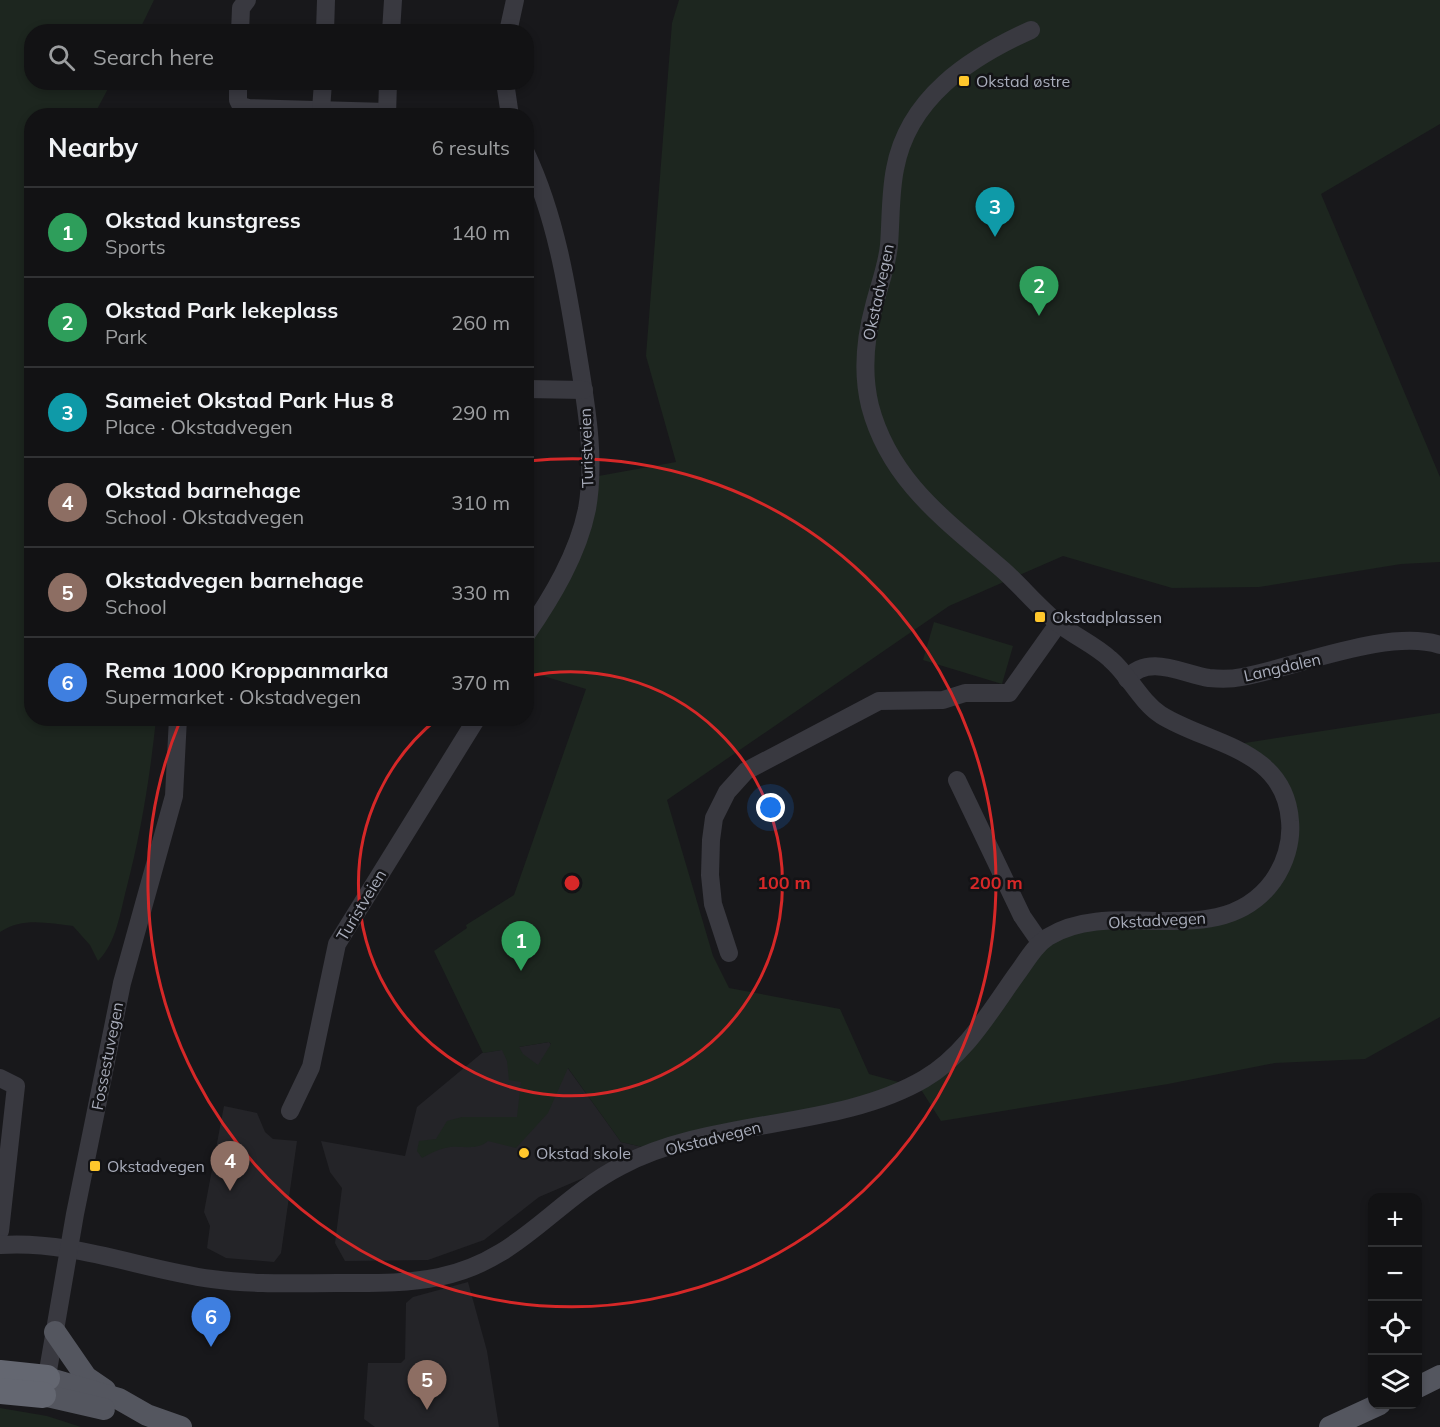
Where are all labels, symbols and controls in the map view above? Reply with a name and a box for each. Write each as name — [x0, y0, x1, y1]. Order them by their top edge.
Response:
search box — [24, 24, 534, 90]
icon: search — [45, 41, 78, 74]
text: Search here — [93, 43, 214, 71]
place label: Okstad østre — [976, 71, 1070, 91]
marker: Okstad østre — [957, 74, 971, 88]
text: Nearby — [48, 131, 138, 164]
text: 6 results — [432, 135, 510, 160]
pin: 3 — [976, 188, 1014, 237]
text: Okstad kunstgress — [105, 206, 301, 234]
text: 1 — [62, 220, 74, 245]
text: 140 m — [451, 220, 510, 245]
text: Sports — [105, 234, 166, 259]
street label: Okstadvegen — [858, 242, 898, 342]
pin: 2 — [1020, 266, 1058, 316]
text: Okstad Park lekeplass — [105, 296, 338, 324]
text: 2 — [62, 310, 74, 335]
text: 260 m — [451, 310, 510, 335]
text: Park — [105, 324, 147, 349]
text: Sameiet Okstad Park Hus 8 — [105, 386, 394, 414]
text: 3 — [62, 400, 74, 425]
text: 290 m — [451, 400, 510, 425]
street label: Turistveien — [575, 408, 597, 488]
text: Place · Okstadvegen — [105, 414, 293, 439]
text: Okstad barnehage — [105, 476, 301, 504]
text: 4 — [62, 490, 74, 515]
text: 310 m — [451, 490, 510, 515]
text: School · Okstadvegen — [105, 504, 304, 529]
text: Okstadvegen barnehage — [105, 566, 364, 594]
text: 5 — [62, 580, 74, 605]
text: 330 m — [451, 580, 510, 605]
text: School — [105, 594, 167, 619]
place label: Okstadplassen — [1052, 607, 1162, 627]
marker: Okstadplassen — [1033, 610, 1047, 624]
street label: Langdalen — [1242, 648, 1322, 686]
text: Rema 1000 Kroppanmarka — [105, 656, 389, 684]
text: 6 — [62, 670, 74, 695]
text: 370 m — [451, 670, 510, 695]
text: Supermarket · Okstadvegen — [105, 684, 361, 709]
your location — [756, 793, 785, 822]
street label: Turistveien — [332, 866, 390, 944]
text: 100 m — [757, 871, 811, 894]
text: 200 m — [969, 871, 1023, 894]
centre of rings — [562, 873, 582, 893]
street label: Okstadvegen — [1108, 907, 1206, 933]
pin: 1 — [502, 922, 540, 971]
street label: Fossestuvegen — [87, 1000, 127, 1112]
street label: Okstadvegen — [663, 1116, 763, 1160]
pin: 4 — [210, 1142, 250, 1191]
place label: Okstad skole — [536, 1143, 631, 1163]
marker: Okstad skole — [517, 1146, 531, 1160]
place label: Okstadvegen — [107, 1156, 205, 1176]
marker: Okstadvegen — [88, 1159, 102, 1173]
map controls — [1368, 1193, 1422, 1409]
button: + — [1368, 1193, 1422, 1247]
button: − — [1368, 1247, 1422, 1301]
pin: 6 — [192, 1298, 230, 1347]
button: locate — [1368, 1301, 1422, 1355]
button: layers — [1368, 1355, 1422, 1409]
pin: 5 — [408, 1360, 446, 1410]

